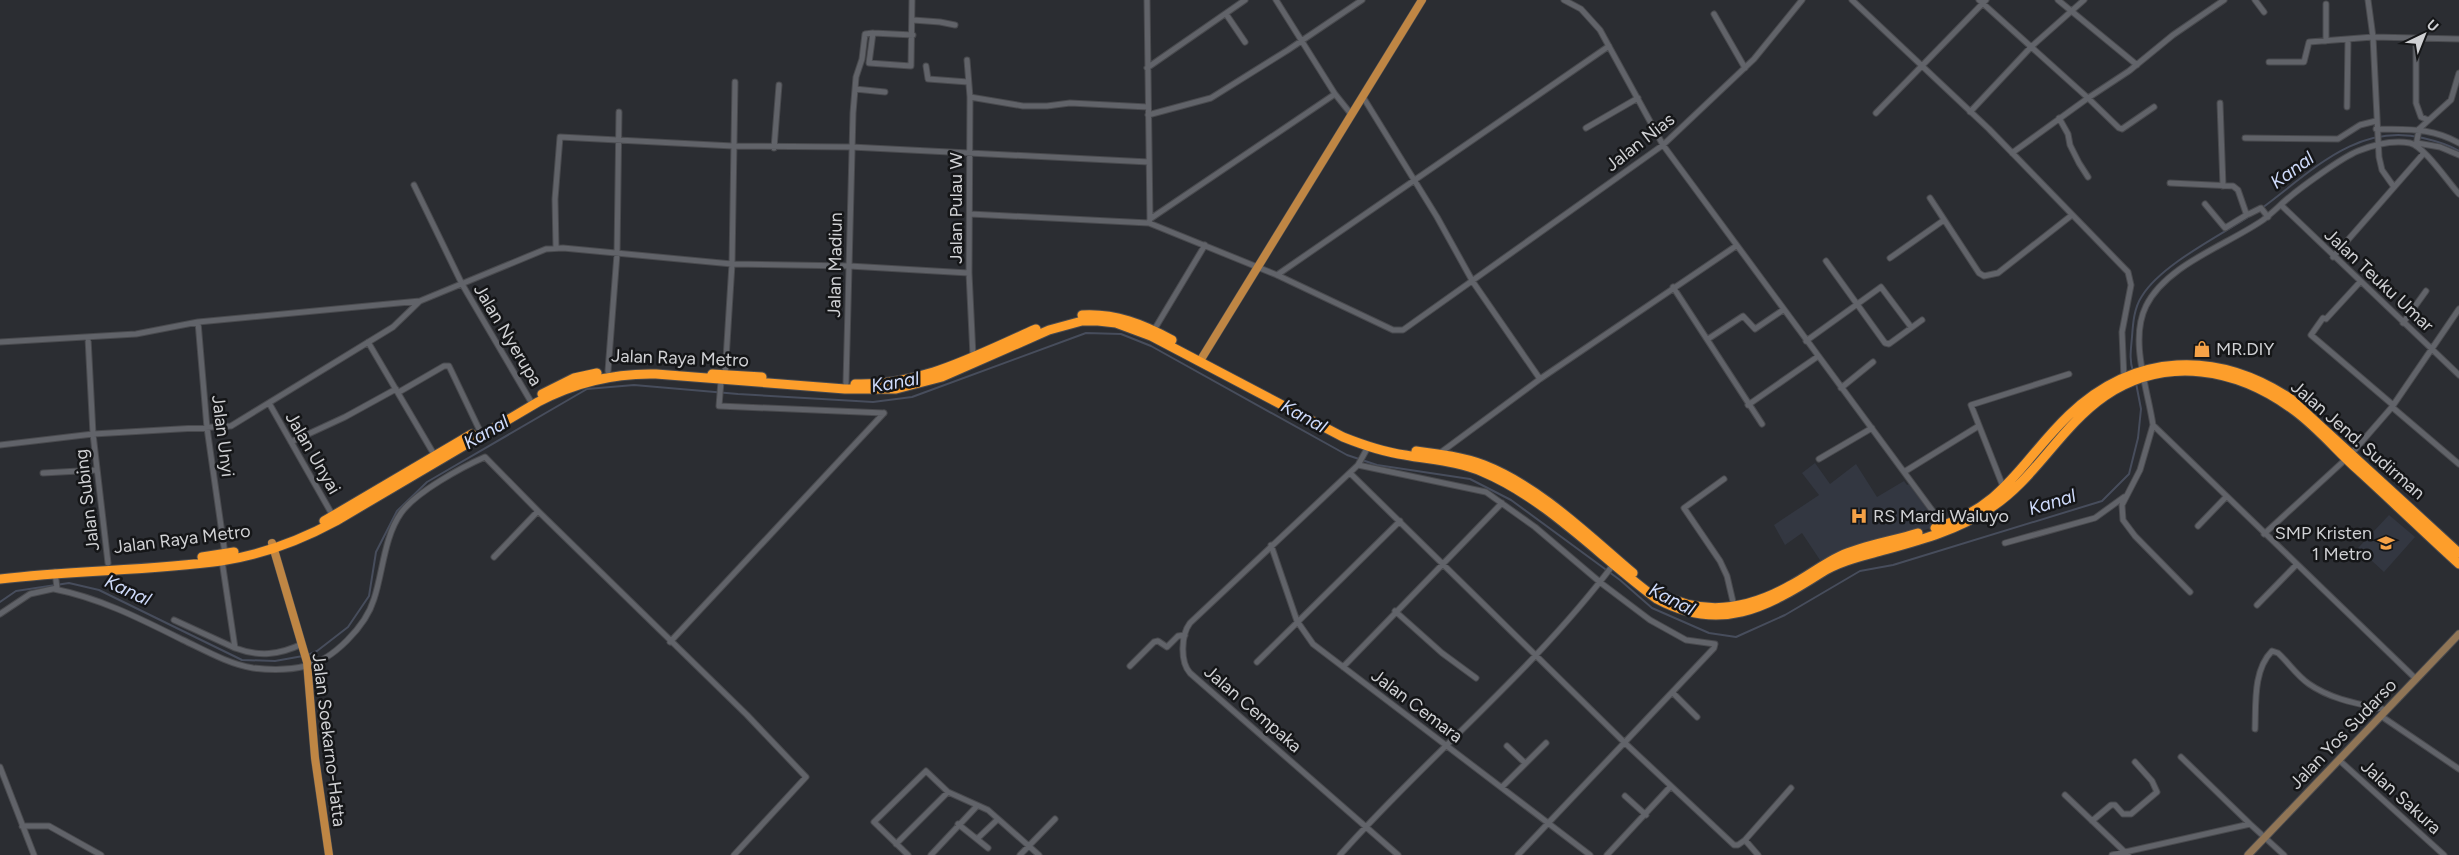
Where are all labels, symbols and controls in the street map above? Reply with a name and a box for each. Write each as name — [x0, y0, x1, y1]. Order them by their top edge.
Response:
north arrow — [2399, 10, 2449, 60]
text: U — [2423, 16, 2442, 35]
street label: Jalan Nias — [1601, 108, 1679, 176]
water label: Kanal — [2266, 146, 2319, 194]
street label: Jalan Pulau W — [945, 152, 967, 264]
street label: Jalan Madiun — [823, 212, 847, 318]
street label: Jalan Teuku Umar — [2320, 224, 2438, 336]
street label: Jalan Nyerupa — [469, 280, 547, 390]
place label: MR.DIY — [2216, 338, 2275, 360]
shop icon: MR.DIY — [2192, 339, 2212, 359]
street label: Jalan Raya Metro — [611, 345, 749, 371]
water label: Kanal — [869, 366, 922, 398]
street label: Jalan Jend. Sudirman — [2286, 376, 2430, 504]
street label: Jalan Unyi — [207, 394, 239, 478]
water label: Kanal — [1277, 394, 1331, 438]
street label: Jalan Unyai — [281, 408, 345, 498]
water label: Kanal — [459, 410, 513, 454]
street label: Jalan Subing — [70, 448, 104, 552]
water label: Kanal — [2025, 484, 2079, 520]
place label: RS Mardi Waluyo — [1873, 505, 2009, 527]
hospital icon: RS Mardi Waluyo — [1849, 506, 1869, 526]
street label: Jalan Raya Metro — [112, 520, 252, 558]
place label: SMP Kristen 1 Metro — [2275, 522, 2372, 565]
school or university icon: SMP Kristen 1 Metro — [2376, 533, 2396, 553]
water label: Kanal — [101, 569, 156, 611]
water label: Kanal — [1645, 578, 1700, 621]
street label: Jalan Soekarno-Hatta — [307, 652, 351, 828]
street label: Jalan Cempaka — [1200, 661, 1306, 757]
street label: Jalan Cemara — [1367, 665, 1467, 747]
street label: Jalan Yos Sudarso — [2285, 674, 2401, 794]
street label: Jalan Sakura — [2356, 755, 2446, 839]

